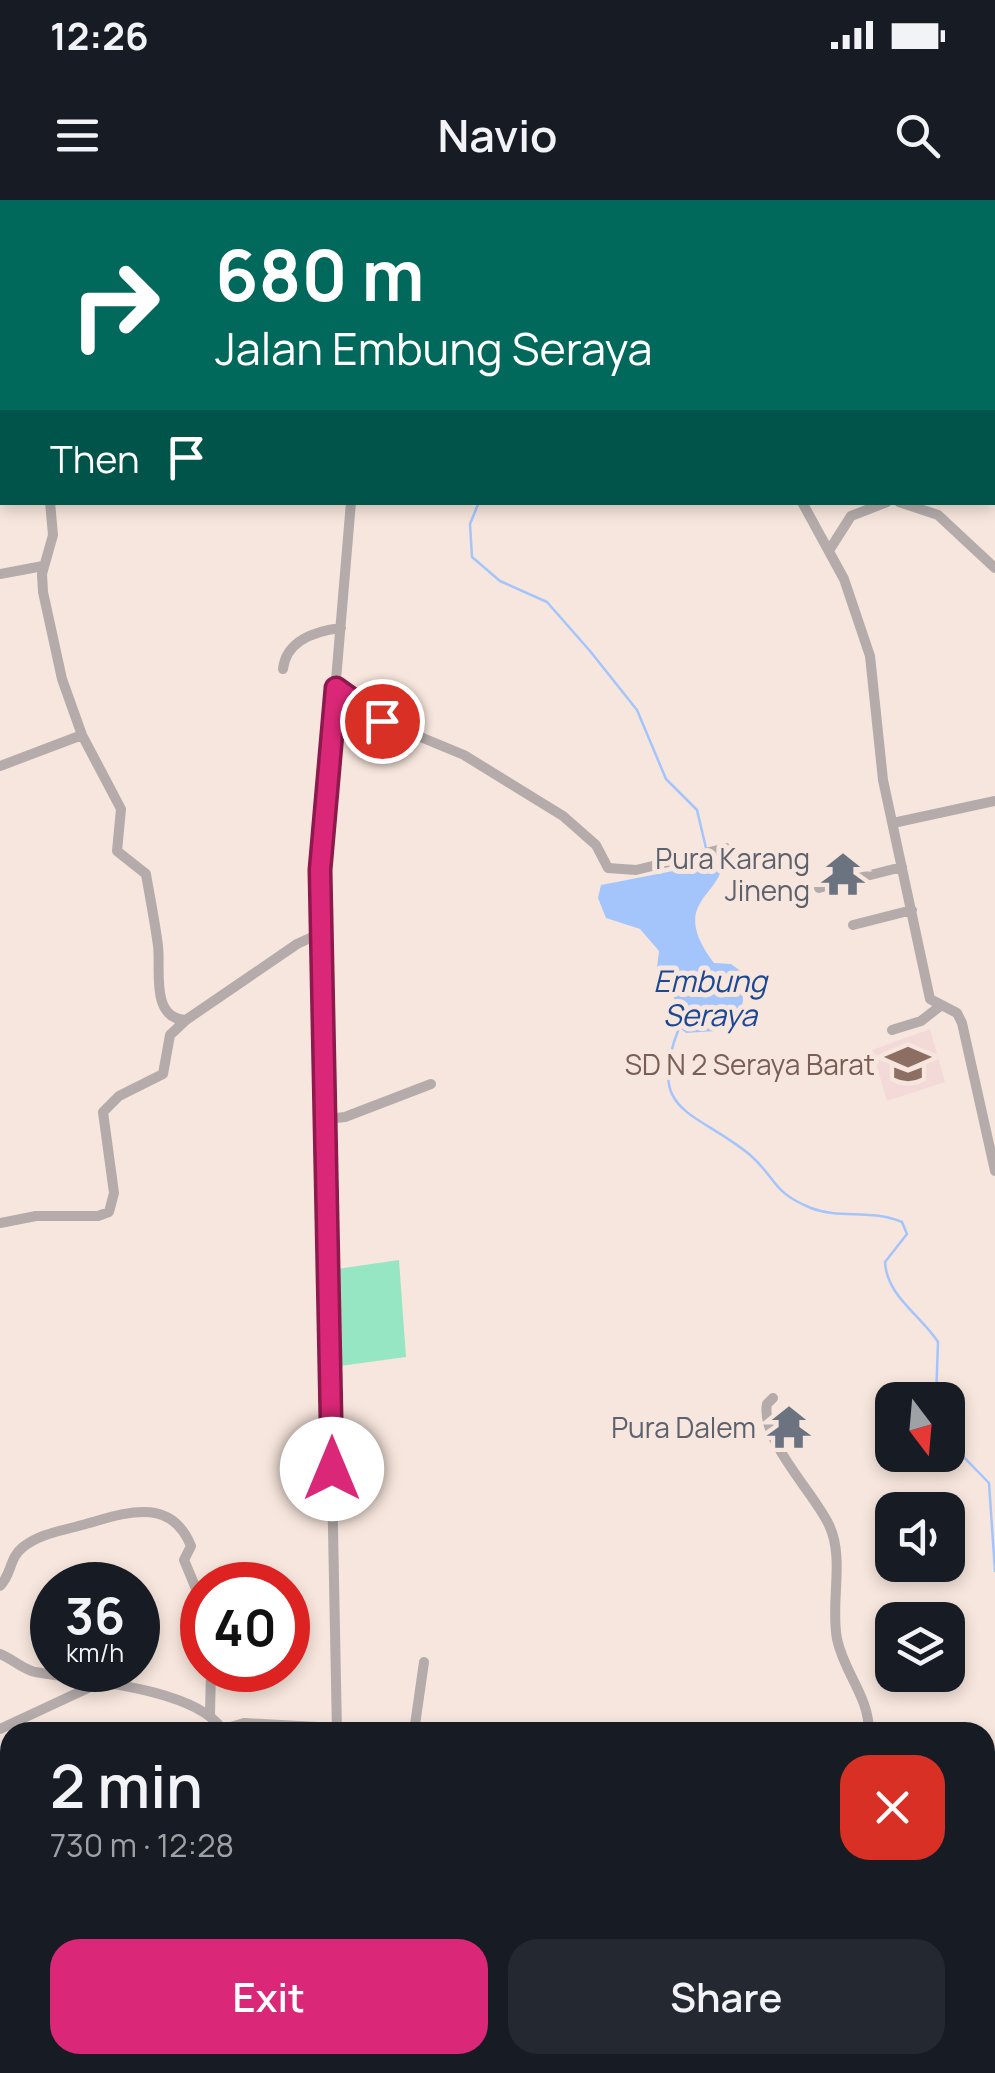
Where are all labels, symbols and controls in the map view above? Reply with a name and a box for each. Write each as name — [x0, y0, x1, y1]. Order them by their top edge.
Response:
text: 12:26 — [50, 9, 149, 61]
text: Navio — [437, 104, 558, 166]
icon: menu — [50, 108, 105, 163]
icon: search — [890, 108, 945, 163]
text: 680 m — [215, 226, 424, 322]
icon: right — [50, 240, 180, 370]
text: Jalan Embung Seraya — [215, 317, 653, 379]
icon: arrive — [159, 430, 214, 485]
text: Then — [50, 432, 139, 484]
pin — [340, 679, 425, 764]
icon: arrive — [355, 694, 410, 749]
place label: Pura Karang Jineng — [655, 839, 810, 909]
temple icon: Pura Karang Jineng — [819, 850, 867, 898]
water label: Embung Seraya — [653, 960, 769, 1035]
school or university icon: SD N 2 Seraya Barat — [884, 1040, 932, 1088]
place label: SD N 2 Seraya Barat — [625, 1045, 875, 1083]
north arrow — [875, 1382, 965, 1472]
map controls — [875, 1382, 965, 1692]
temple icon: Pura Dalem — [765, 1403, 813, 1451]
place label: Pura Dalem — [611, 1408, 756, 1446]
position arrow — [280, 1417, 384, 1521]
button: sound — [875, 1492, 965, 1582]
speed limit sign: 40 — [180, 1562, 310, 1692]
text: 36 — [65, 1581, 125, 1649]
button: layers — [875, 1602, 965, 1692]
text: km/h — [66, 1635, 124, 1670]
text: 2 min — [50, 1744, 203, 1826]
button: close — [840, 1755, 945, 1860]
text: 730 m · 12:28 — [50, 1823, 234, 1867]
button: Exit — [50, 1939, 488, 2054]
button: Share — [508, 1939, 945, 2054]

